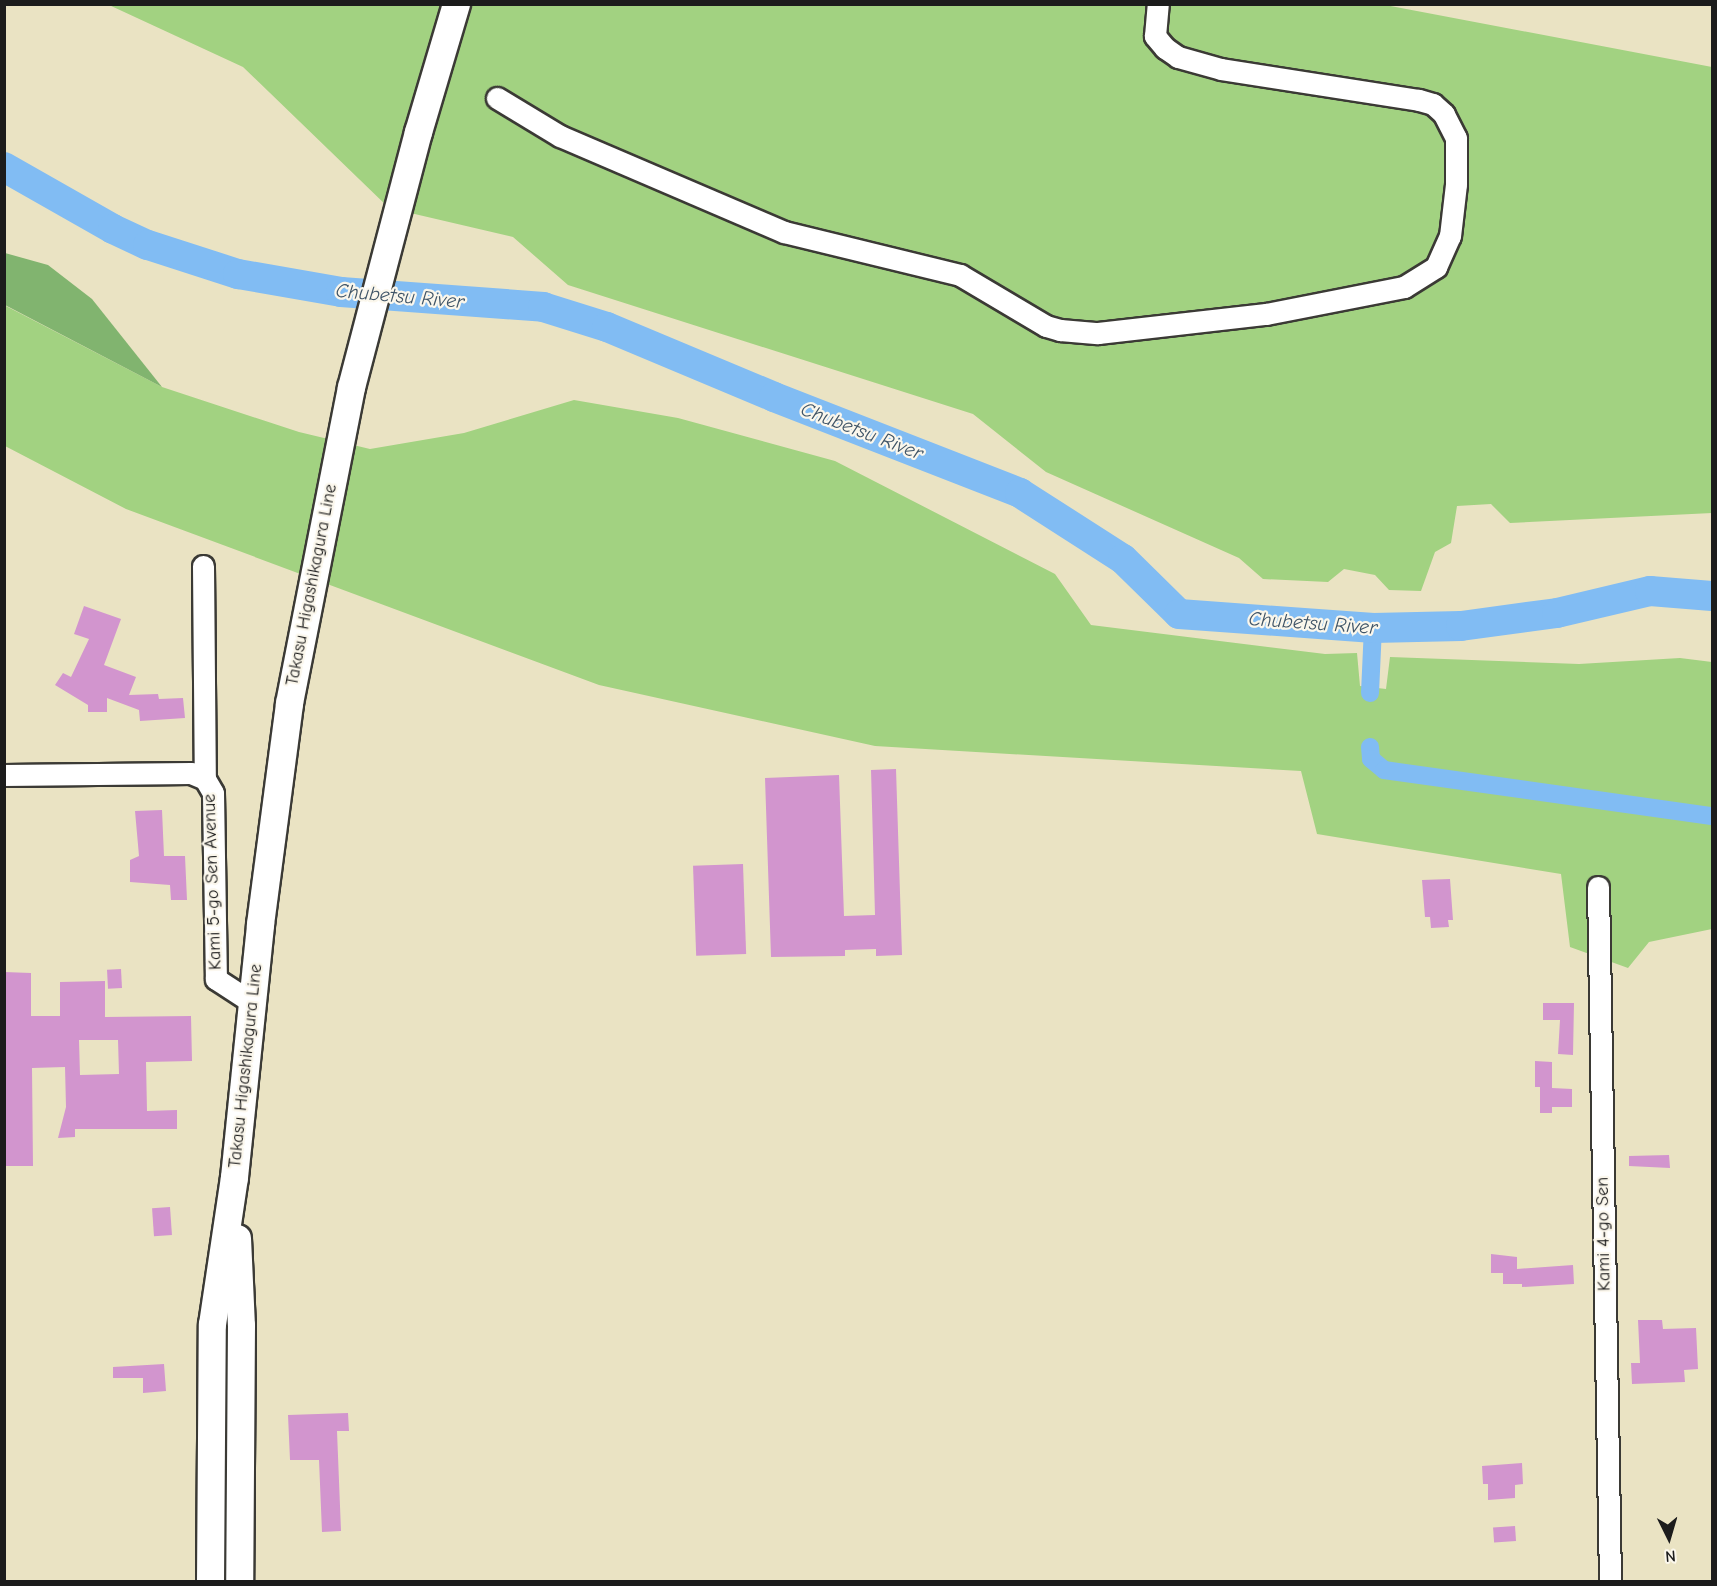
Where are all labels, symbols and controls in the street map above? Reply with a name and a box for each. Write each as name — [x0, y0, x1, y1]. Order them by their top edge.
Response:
water label: Chubetsu River — [335, 278, 465, 314]
water label: Chubetsu River — [798, 397, 926, 465]
street label: Takasu Higashikagura Line — [282, 482, 342, 688]
water label: Chubetsu River — [1248, 607, 1378, 639]
street label: Kami 5-go Sen Avenue — [199, 794, 227, 970]
street label: Takasu Higashikagura Line — [225, 963, 267, 1169]
street label: Kami 4-go Sen — [1592, 1177, 1616, 1291]
north arrow — [1639, 1508, 1699, 1568]
text: N — [1665, 1547, 1677, 1565]

